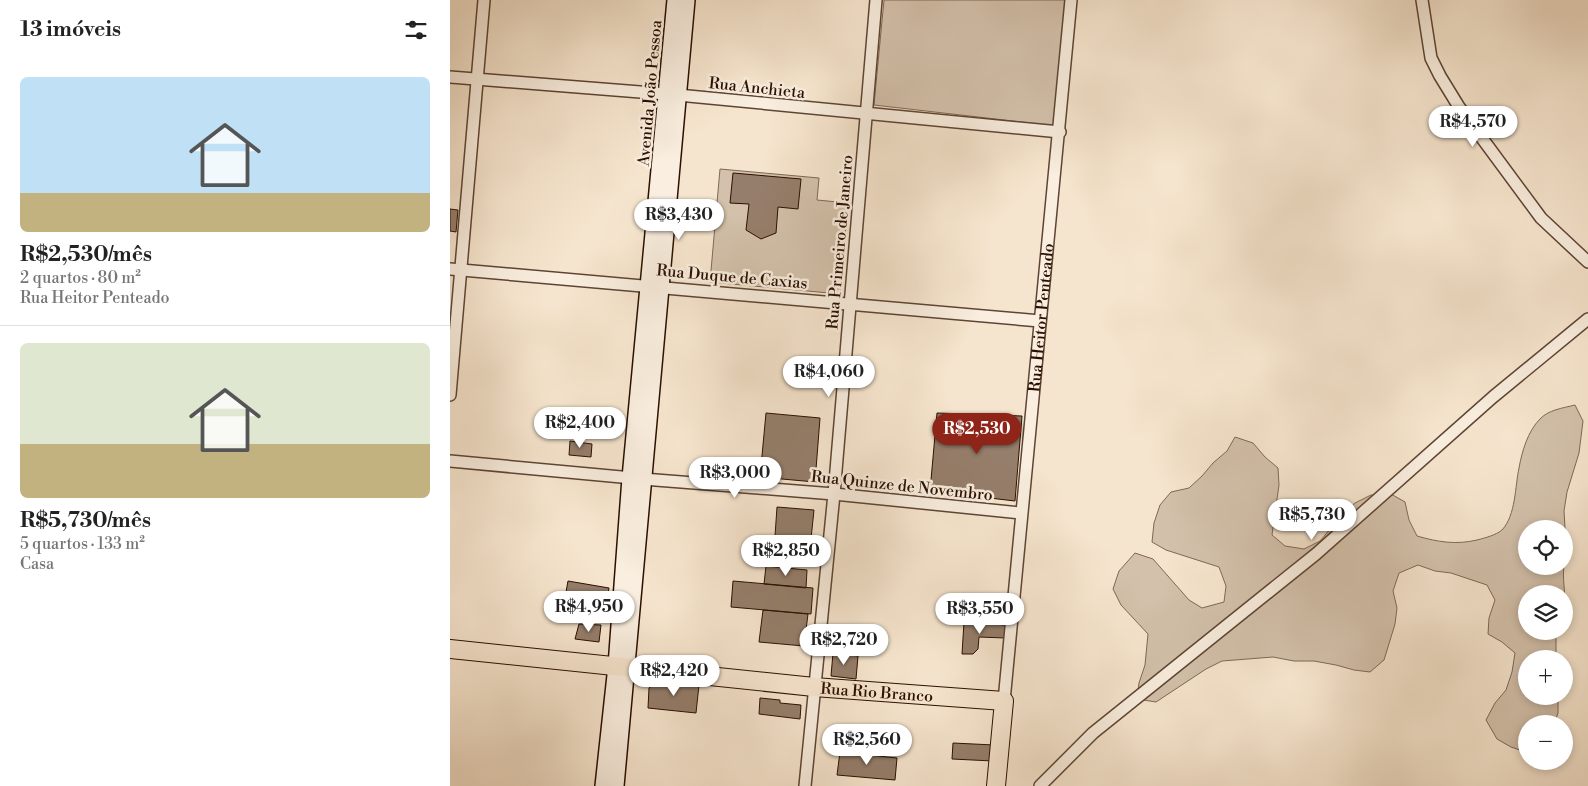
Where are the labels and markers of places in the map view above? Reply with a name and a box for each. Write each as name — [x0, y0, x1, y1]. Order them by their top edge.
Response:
pin: R$4,570 — [1427, 106, 1519, 148]
pin: R$3,430 — [633, 198, 725, 241]
pin: R$4,060 — [783, 356, 875, 398]
pin: R$2,400 — [534, 406, 626, 449]
pin: R$2,530 — [931, 412, 1023, 455]
pin: R$3,000 — [689, 456, 781, 499]
pin: R$5,730 — [1266, 498, 1358, 541]
pin: R$2,850 — [740, 534, 832, 577]
pin: R$4,950 — [543, 590, 635, 633]
pin: R$3,550 — [934, 592, 1026, 635]
pin: R$2,720 — [798, 624, 890, 666]
pin: R$2,420 — [628, 654, 720, 697]
pin: R$2,560 — [821, 724, 913, 766]

